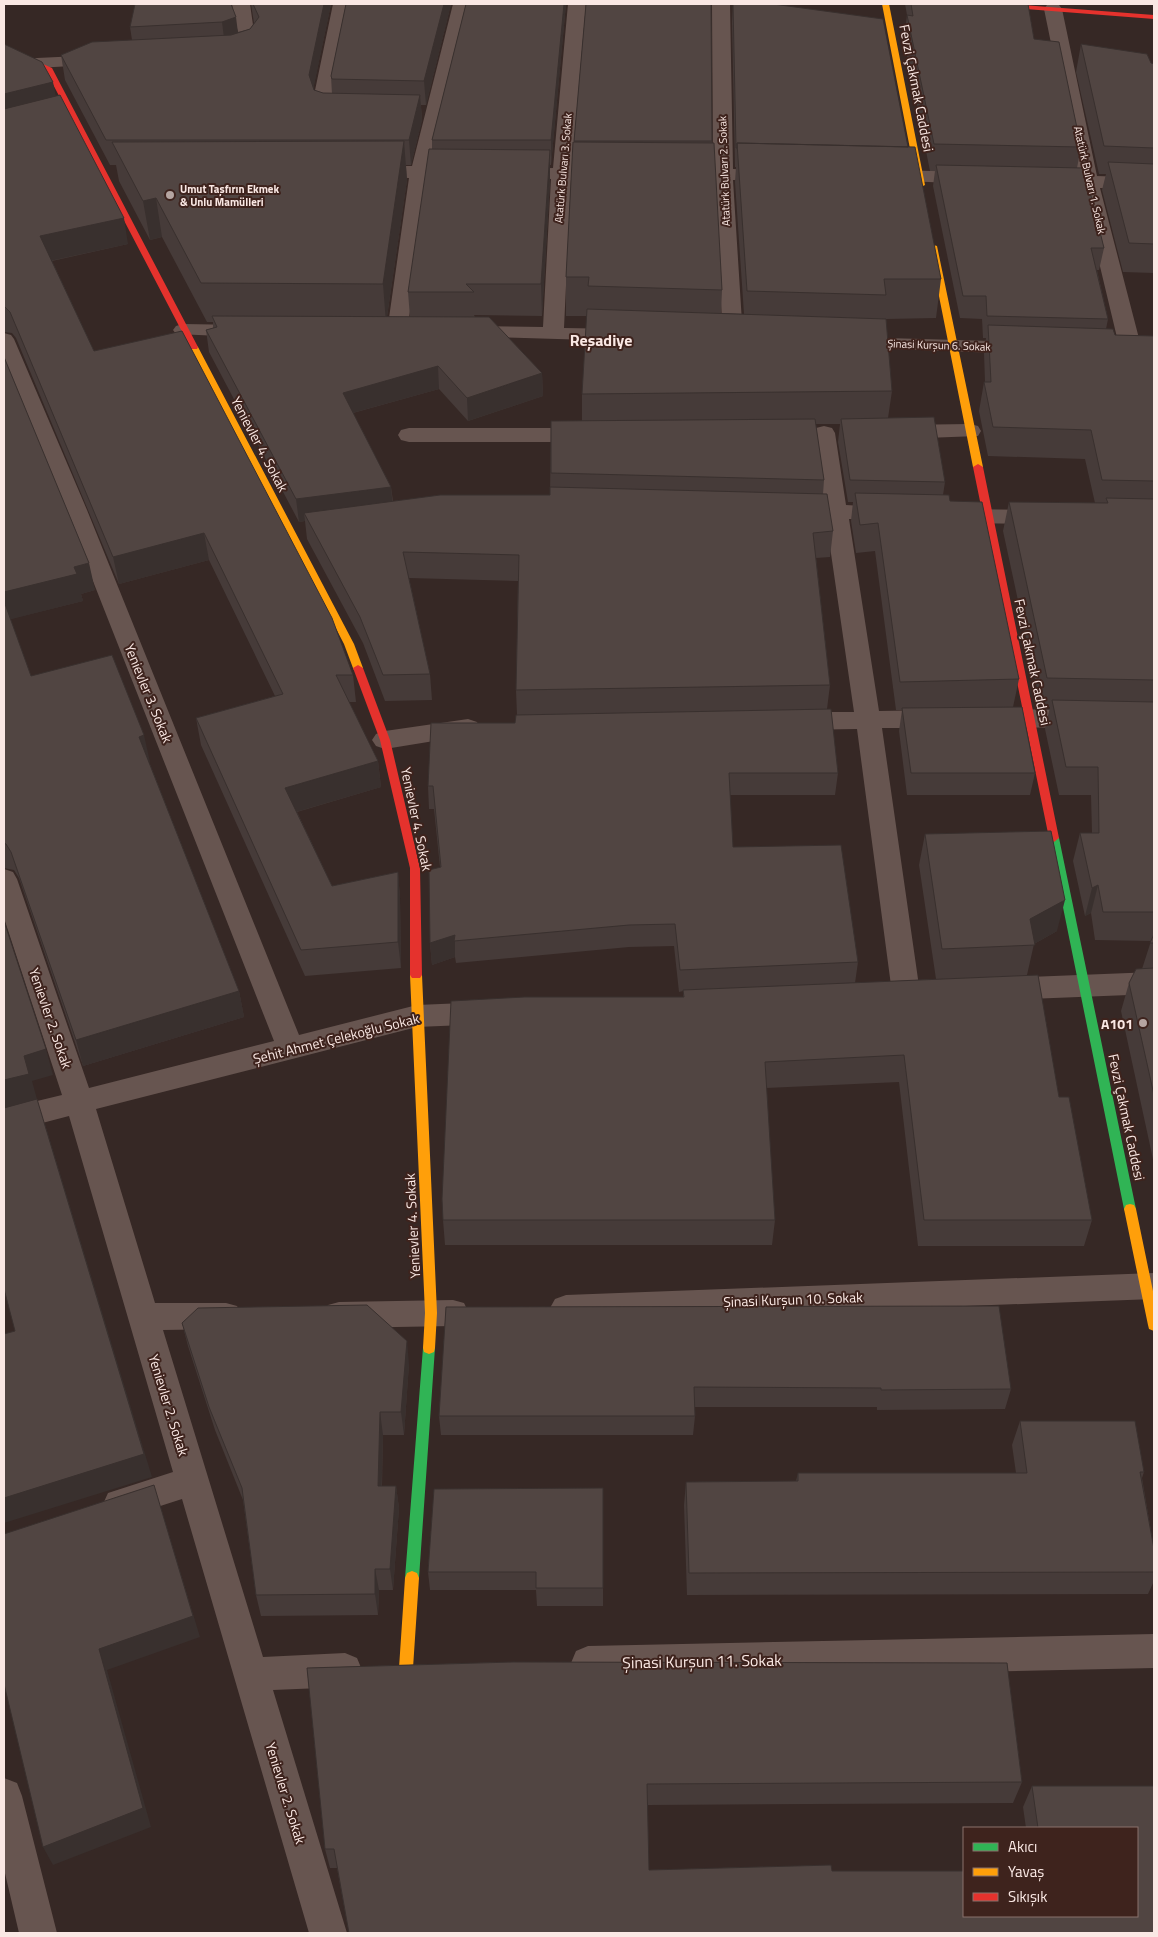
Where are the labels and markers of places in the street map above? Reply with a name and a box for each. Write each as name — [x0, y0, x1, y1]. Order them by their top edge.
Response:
place label: Umut Taşfırın Ekmek & Unlu Mamülleri — [180, 181, 279, 210]
marker: Umut Taşfırın Ekmek & Unlu Mamülleri — [164, 189, 176, 201]
place label: A101 — [1101, 1013, 1133, 1034]
marker: A101 — [1137, 1017, 1149, 1029]

